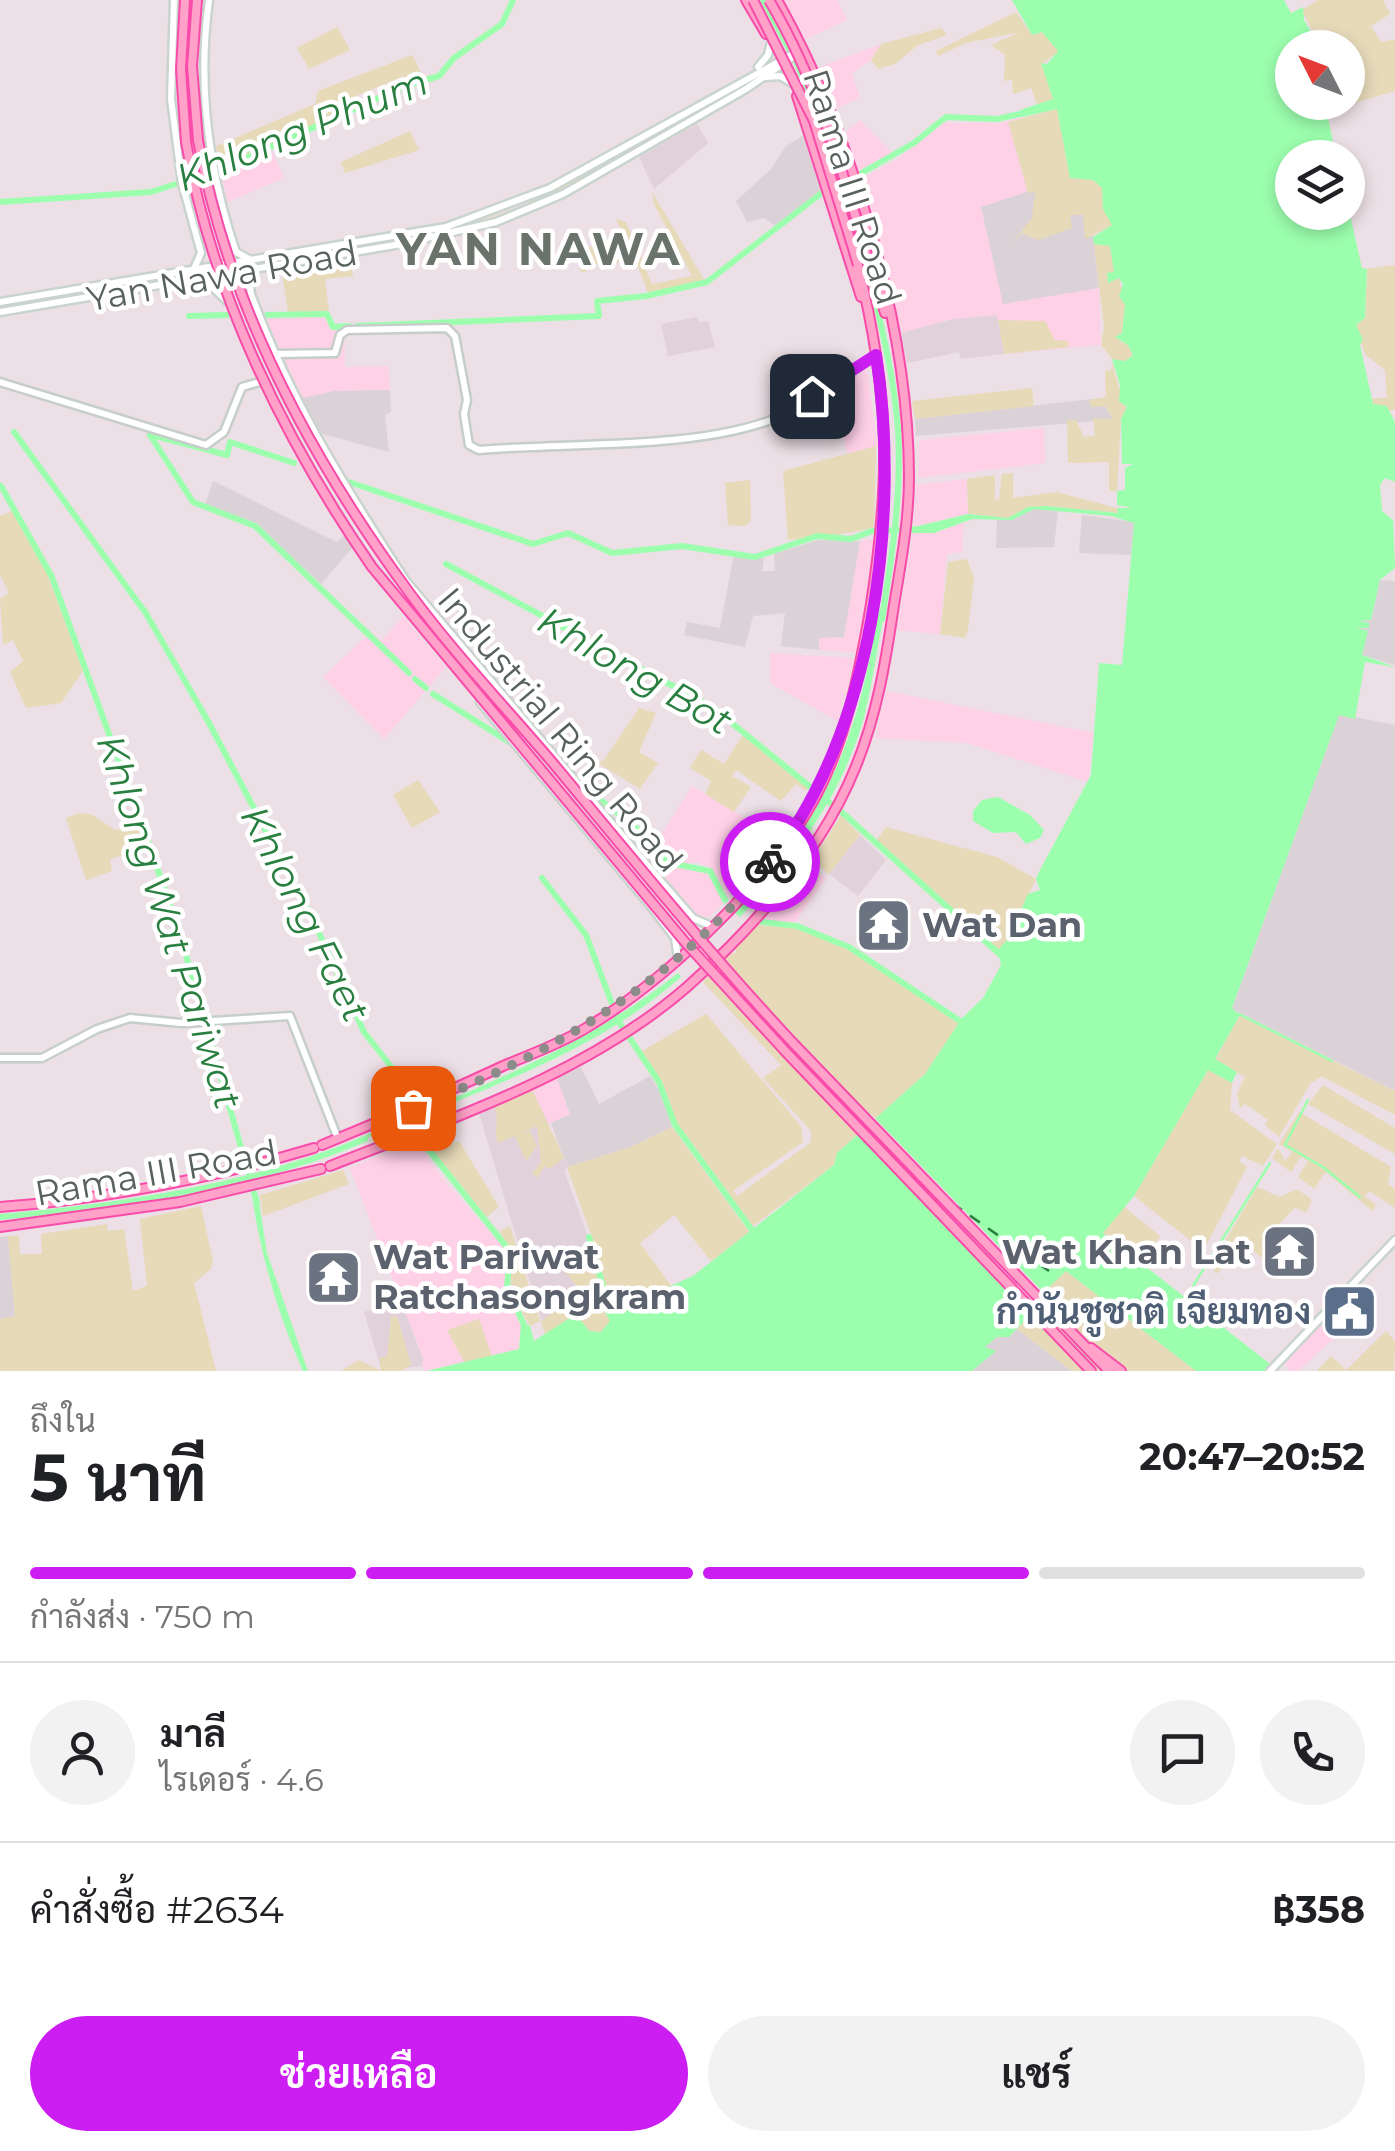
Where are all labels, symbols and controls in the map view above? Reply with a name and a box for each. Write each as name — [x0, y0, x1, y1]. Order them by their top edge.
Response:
north arrow — [1275, 30, 1365, 120]
map controls — [1275, 30, 1365, 230]
water label: Khlong Phum — [169, 58, 435, 201]
street label: Rama III Road — [794, 64, 911, 310]
button: layers — [1275, 140, 1365, 230]
district label: YAN NAWA — [395, 221, 682, 276]
street label: Yan Nawa Road — [83, 231, 360, 320]
pin — [770, 354, 855, 439]
icon: home — [785, 369, 840, 424]
street label: Industrial Ring Road — [429, 579, 692, 881]
water label: Khlong Bot — [530, 596, 741, 745]
water label: Khlong Wat Pariwat — [87, 729, 252, 1115]
water label: Khlong Faet — [231, 798, 380, 1030]
courier — [720, 812, 820, 912]
icon: bike — [743, 835, 798, 890]
temple icon: Wat Dan — [853, 895, 913, 955]
place label: Wat Dan — [922, 903, 1082, 946]
pin — [371, 1066, 456, 1151]
icon: bag — [386, 1081, 441, 1136]
street label: Rama III Road — [31, 1130, 280, 1215]
temple icon: Wat Khan Lat — [1260, 1222, 1320, 1282]
place label: Wat Khan Lat — [1002, 1230, 1251, 1273]
place label: Wat Pariwat Ratchasongkram — [373, 1235, 686, 1318]
temple icon: Wat Pariwat Ratchasongkram — [304, 1247, 364, 1307]
public building icon: กำนันชูชาติ เจียมทอง — [1320, 1282, 1380, 1342]
place label: กำนันชูชาติ เจียมทอง — [996, 1289, 1311, 1337]
text: ถึงใน — [30, 1401, 96, 1440]
text: 20:47–20:52 — [1139, 1433, 1365, 1480]
text: 5 นาที — [30, 1438, 207, 1517]
text: กำลังส่ง · 750 m — [30, 1597, 255, 1636]
button: person — [30, 1700, 135, 1805]
button: chat — [1130, 1700, 1235, 1805]
button: phone — [1260, 1700, 1365, 1805]
text: มาลี — [160, 1710, 226, 1757]
text: ไรเดอร์ · 4.6 — [160, 1760, 324, 1799]
text: คำสั่งซื้อ #2634 — [30, 1886, 284, 1933]
text: ฿358 — [1272, 1886, 1365, 1933]
button: ช่วยเหลือ — [30, 2016, 688, 2131]
button: แชร์ — [708, 2016, 1365, 2131]

